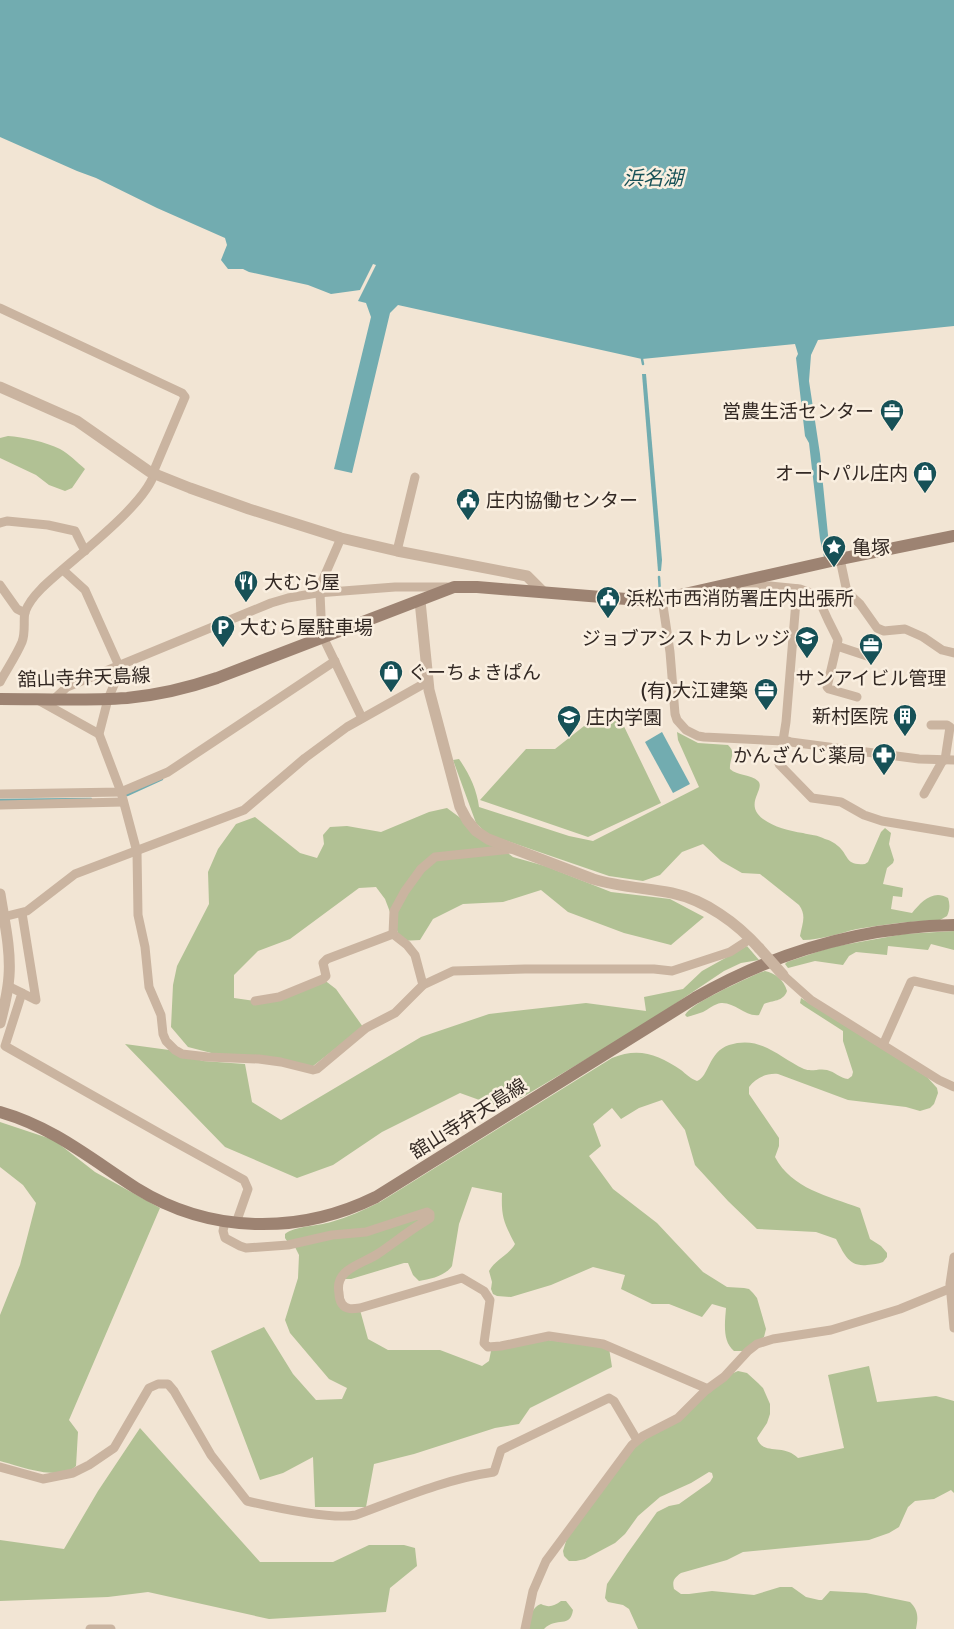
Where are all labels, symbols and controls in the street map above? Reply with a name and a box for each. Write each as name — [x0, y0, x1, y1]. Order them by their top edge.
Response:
water label: 浜名湖 — [623, 166, 686, 191]
office icon: 営農生活センター — [879, 398, 905, 432]
place label: 営農生活センター — [722, 400, 874, 424]
shop icon: オートパル庄内 — [912, 460, 938, 494]
place label: オートパル庄内 — [775, 462, 908, 486]
public building icon: 庄内協働センター — [455, 487, 481, 521]
place label: 庄内協働センター — [486, 489, 638, 513]
place icon: 亀塚 — [821, 534, 847, 568]
place label: 亀塚 — [852, 536, 890, 560]
restaurant icon: 大むら屋 — [233, 569, 259, 603]
place label: 大むら屋 — [264, 571, 340, 595]
public building icon: 浜松市西消防署庄内出張所 — [595, 585, 621, 619]
place label: 浜松市西消防署庄内出張所 — [626, 587, 854, 611]
parking icon: 大むら屋駐車場 — [210, 614, 236, 648]
place label: 大むら屋駐車場 — [240, 616, 373, 640]
school or university icon: ジョブアシストカレッジ — [794, 625, 820, 659]
place label: ジョブアシストカレッジ — [582, 627, 790, 651]
office icon: サンアイビル管理 — [858, 632, 884, 666]
shop icon: ぐーちょきぱん — [378, 659, 404, 693]
place label: ぐーちょきぱん — [408, 661, 541, 685]
street label: 舘山寺弁天島線 — [17, 664, 151, 692]
place label: サンアイビル管理 — [795, 667, 947, 691]
office icon: (有)大江建築 — [753, 677, 779, 711]
place label: (有)大江建築 — [640, 679, 748, 703]
building icon: 新村医院 — [892, 703, 918, 737]
school or university icon: 庄内学園 — [556, 704, 582, 738]
place label: 新村医院 — [812, 705, 888, 729]
place label: 庄内学園 — [586, 706, 662, 730]
pharmacy icon: かんざんじ薬局 — [871, 742, 897, 776]
place label: かんざんじ薬局 — [733, 744, 866, 768]
street label: 舘山寺弁天島線 — [406, 1073, 531, 1164]

